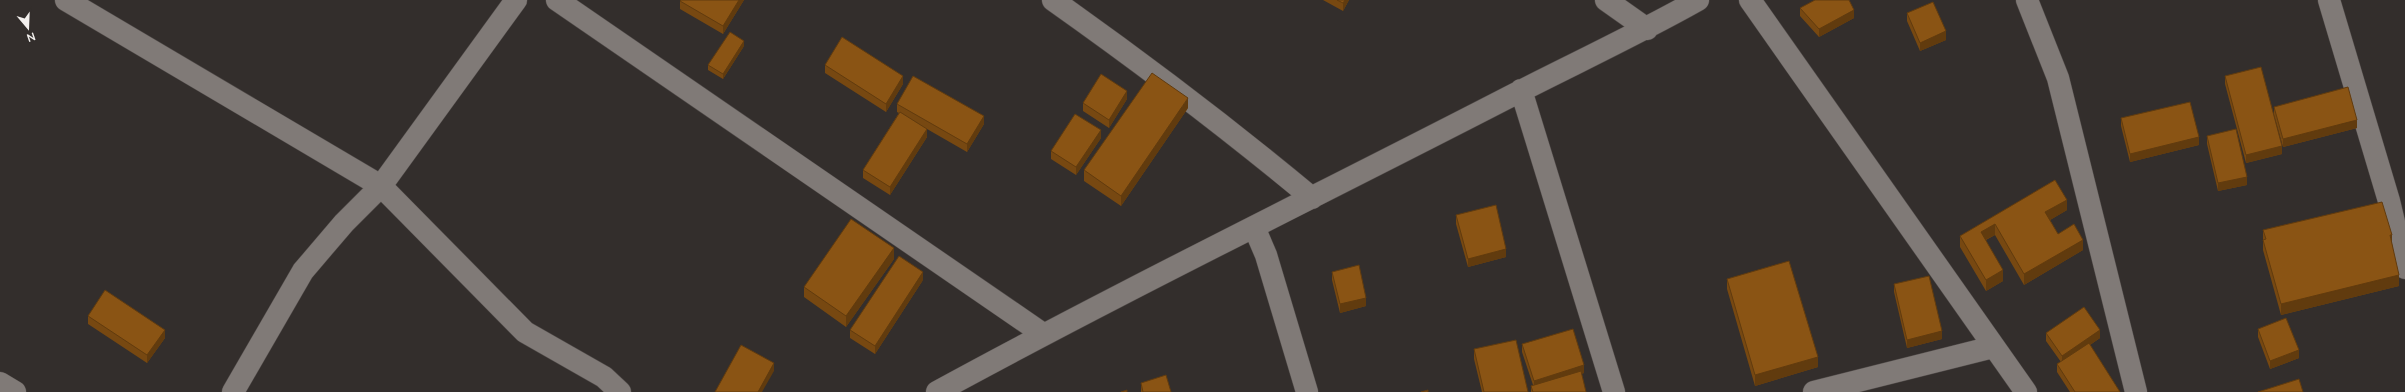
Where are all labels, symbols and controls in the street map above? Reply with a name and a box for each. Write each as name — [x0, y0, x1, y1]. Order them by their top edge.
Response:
north arrow — [8, 8, 48, 48]
text: N — [25, 29, 37, 45]

